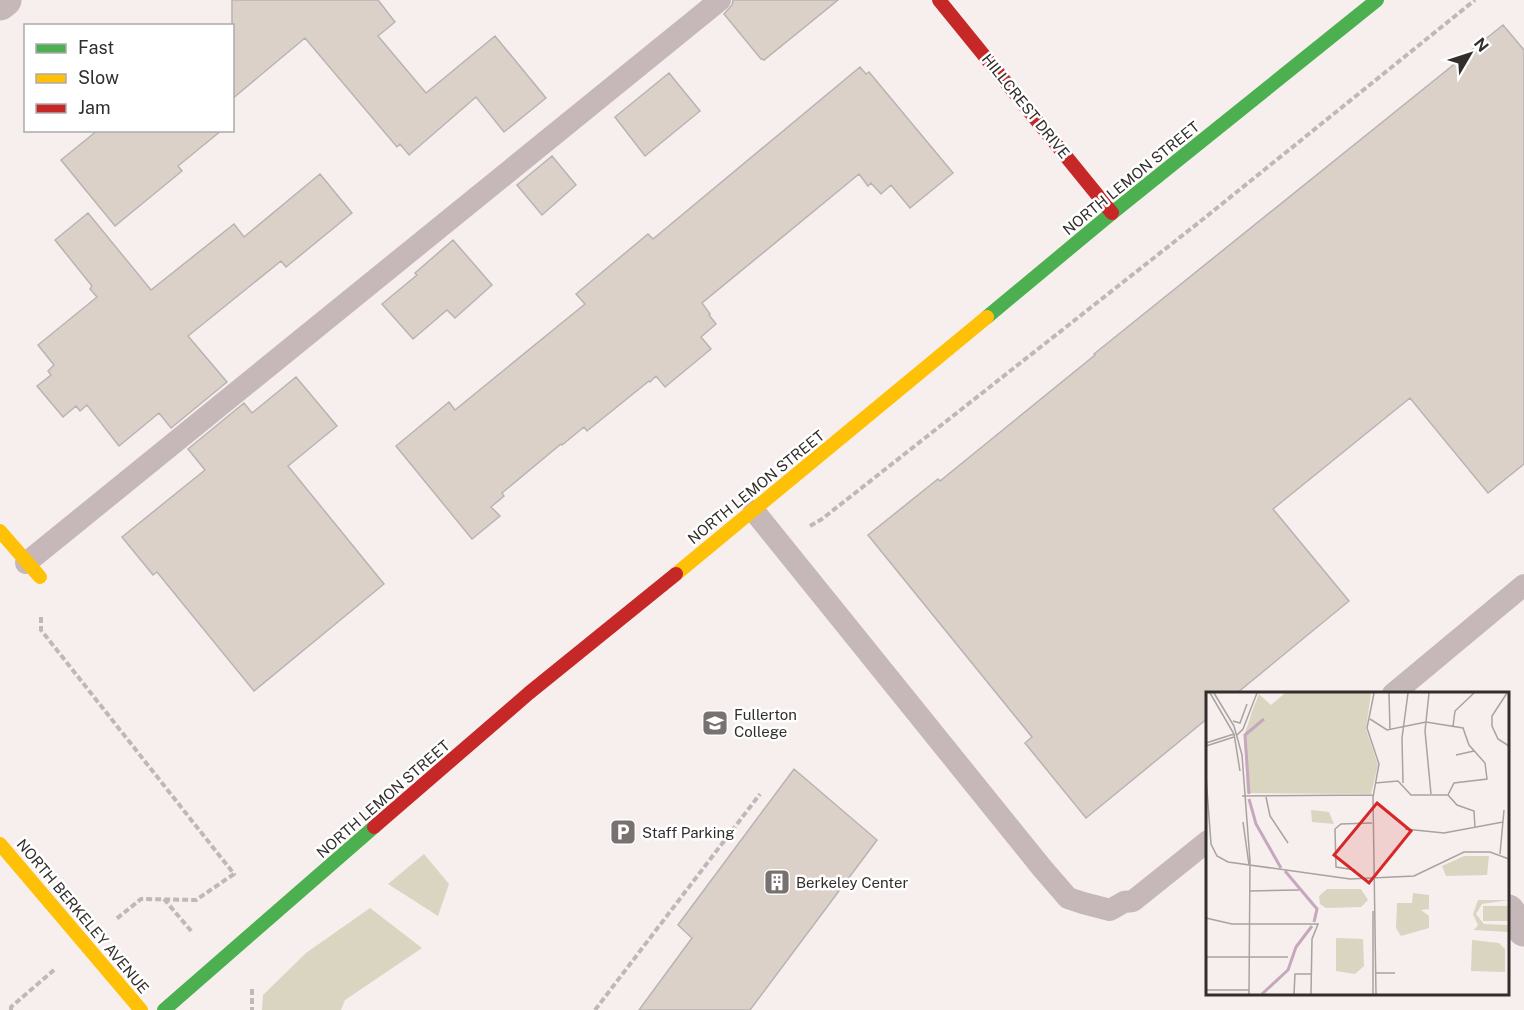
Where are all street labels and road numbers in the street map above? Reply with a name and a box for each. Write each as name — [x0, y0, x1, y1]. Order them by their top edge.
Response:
street label: HILLCREST DRIVE — [979, 50, 1073, 162]
street label: NORTH LEMON STREET — [1059, 118, 1203, 238]
street label: NORTH LEMON STREET — [684, 427, 828, 547]
street label: NORTH LEMON STREET — [313, 737, 453, 861]
street label: NORTH BERKELEY AVENUE — [13, 835, 153, 997]

